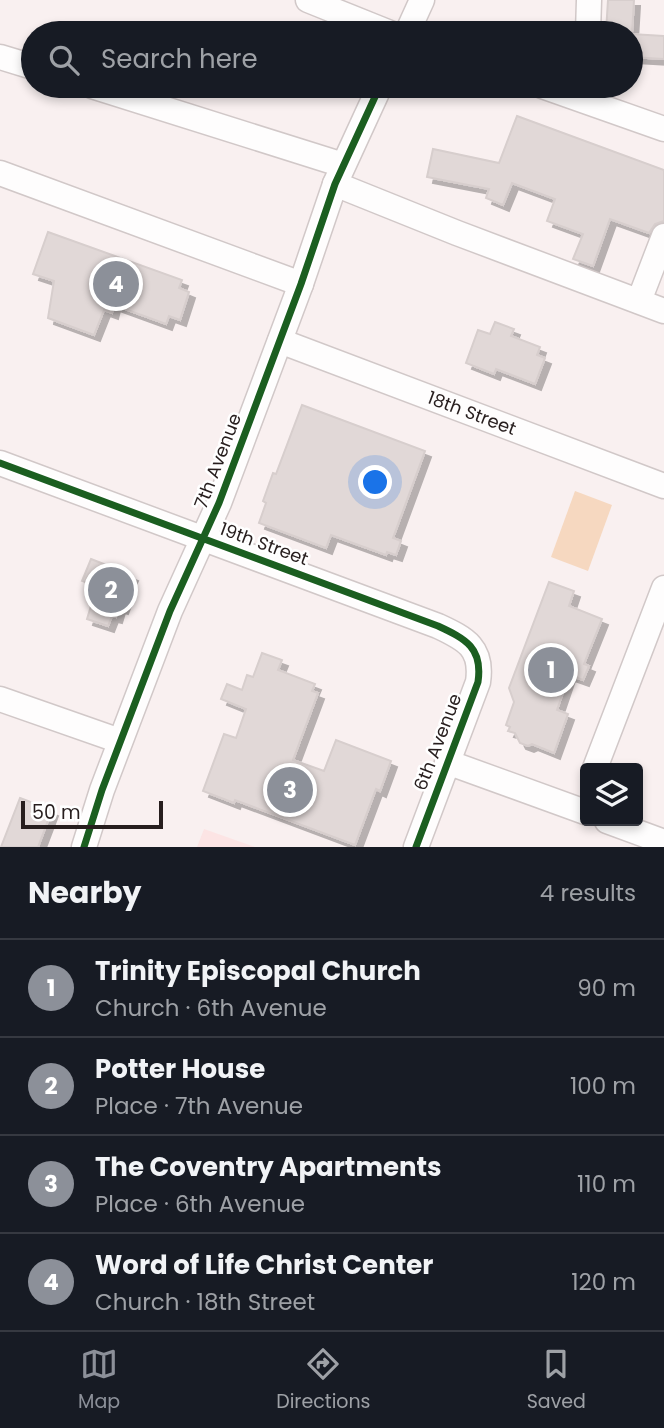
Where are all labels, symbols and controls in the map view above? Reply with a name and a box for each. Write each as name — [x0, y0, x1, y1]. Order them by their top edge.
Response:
search box — [21, 21, 643, 98]
icon: search — [45, 41, 83, 79]
text: Search here — [101, 41, 258, 77]
pin: 4 — [93, 258, 139, 310]
street label: 18th Street — [424, 385, 520, 441]
street label: 7th Avenue — [188, 410, 247, 512]
your location — [358, 465, 392, 499]
street label: 19th Street — [216, 516, 312, 571]
pin: 2 — [88, 564, 134, 616]
pin: 1 — [528, 644, 574, 696]
street label: 6th Avenue — [408, 690, 467, 794]
map controls — [580, 763, 643, 826]
button: layers — [580, 763, 643, 826]
pin: 3 — [267, 764, 313, 816]
scale bar — [21, 798, 163, 830]
text: 50 m — [32, 799, 81, 826]
text: Nearby — [28, 871, 142, 914]
text: 4 results — [540, 877, 636, 909]
text: Trinity Episcopal Church — [95, 953, 421, 989]
text: 1 — [47, 972, 55, 1004]
text: 90 m — [577, 972, 636, 1004]
text: Church · 6th Avenue — [95, 992, 327, 1024]
text: Potter House — [95, 1051, 265, 1087]
text: 2 — [44, 1070, 58, 1102]
text: 100 m — [570, 1070, 636, 1102]
text: Place · 7th Avenue — [95, 1090, 303, 1122]
text: The Coventry Apartments — [95, 1149, 442, 1185]
text: 3 — [44, 1168, 58, 1200]
text: 110 m — [577, 1168, 636, 1200]
text: Place · 6th Avenue — [95, 1188, 305, 1220]
text: Word of Life Christ Center — [95, 1247, 433, 1283]
text: 4 — [43, 1266, 59, 1298]
text: 120 m — [571, 1266, 636, 1298]
text: Church · 18th Street — [95, 1286, 315, 1318]
tab: Map — [78, 1345, 120, 1416]
tab: Directions — [276, 1345, 371, 1416]
tab: Saved — [527, 1345, 586, 1416]

